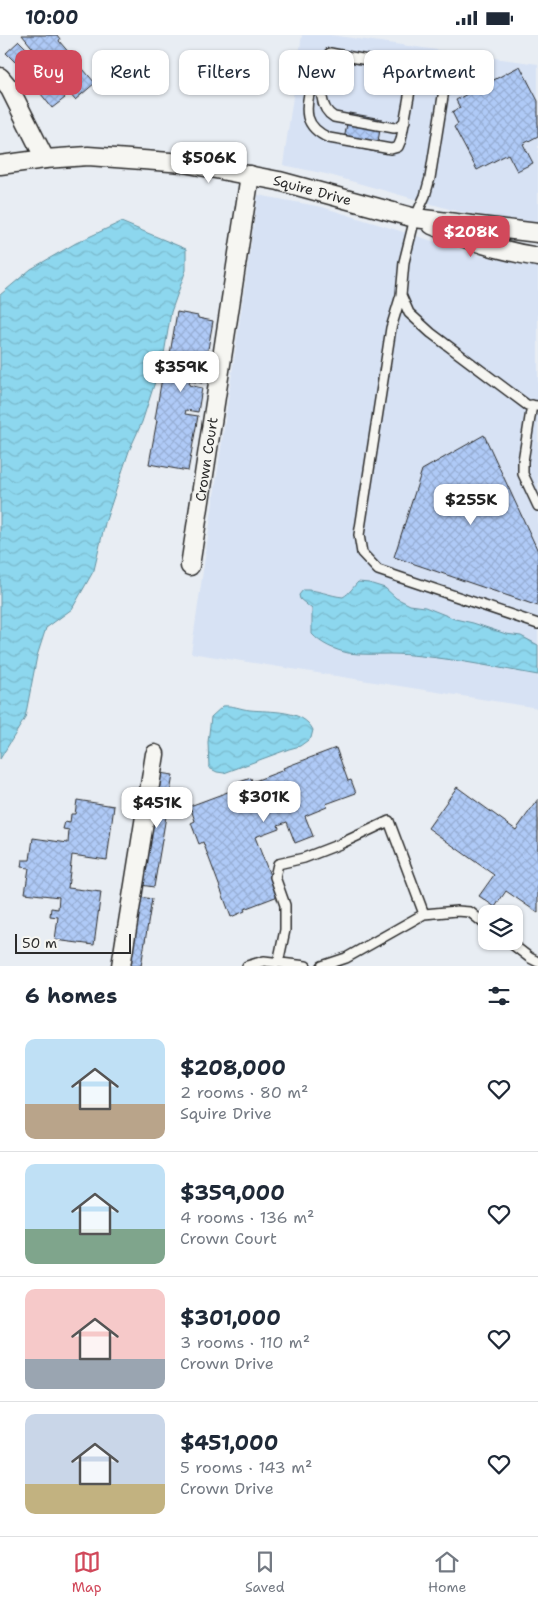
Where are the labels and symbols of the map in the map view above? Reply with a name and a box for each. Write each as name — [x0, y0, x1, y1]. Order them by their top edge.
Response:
pin: $506K — [174, 141, 244, 184]
street label: Squire Drive — [272, 171, 354, 209]
pin: $208K — [436, 215, 506, 258]
pin: $359K — [146, 351, 216, 393]
street label: Crown Court — [191, 416, 222, 503]
pin: $255K — [436, 483, 506, 526]
pin: $301K — [229, 781, 299, 823]
pin: $451K — [122, 787, 192, 829]
scale bar — [15, 931, 131, 954]

